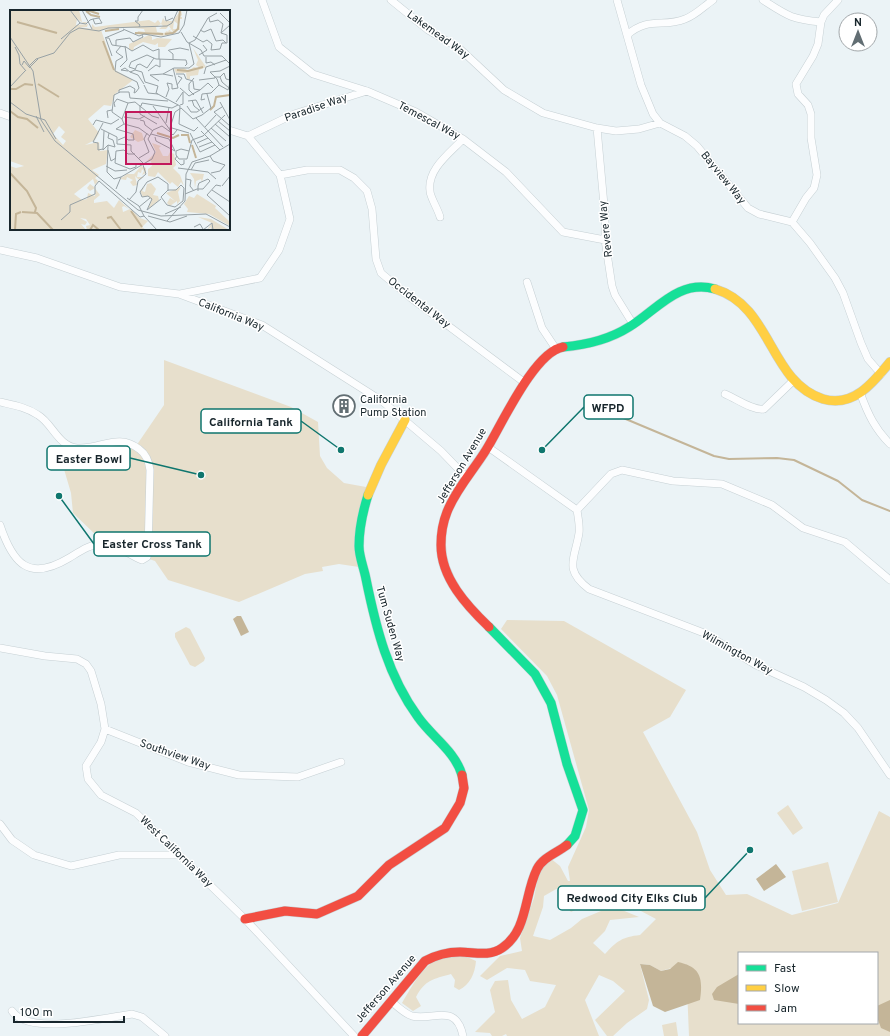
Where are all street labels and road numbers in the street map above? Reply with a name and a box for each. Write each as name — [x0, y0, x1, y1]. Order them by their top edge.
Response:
street label: Lakemead Way — [404, 8, 472, 62]
street label: Paradise Way — [283, 91, 349, 125]
street label: Temescal Way — [395, 99, 463, 143]
street label: Bayview Way — [697, 149, 749, 207]
street label: Revere Way — [596, 200, 616, 258]
street label: Occidental Way — [385, 274, 453, 332]
street label: California Way — [196, 295, 266, 335]
street label: Jefferson Avenue — [434, 426, 490, 506]
street label: Tum Suden Way — [372, 584, 408, 664]
street label: Wilmington Way — [699, 628, 775, 678]
street label: Southview Way — [138, 736, 212, 774]
street label: West California Way — [136, 813, 216, 891]
street label: Jefferson Avenue — [353, 952, 419, 1026]

